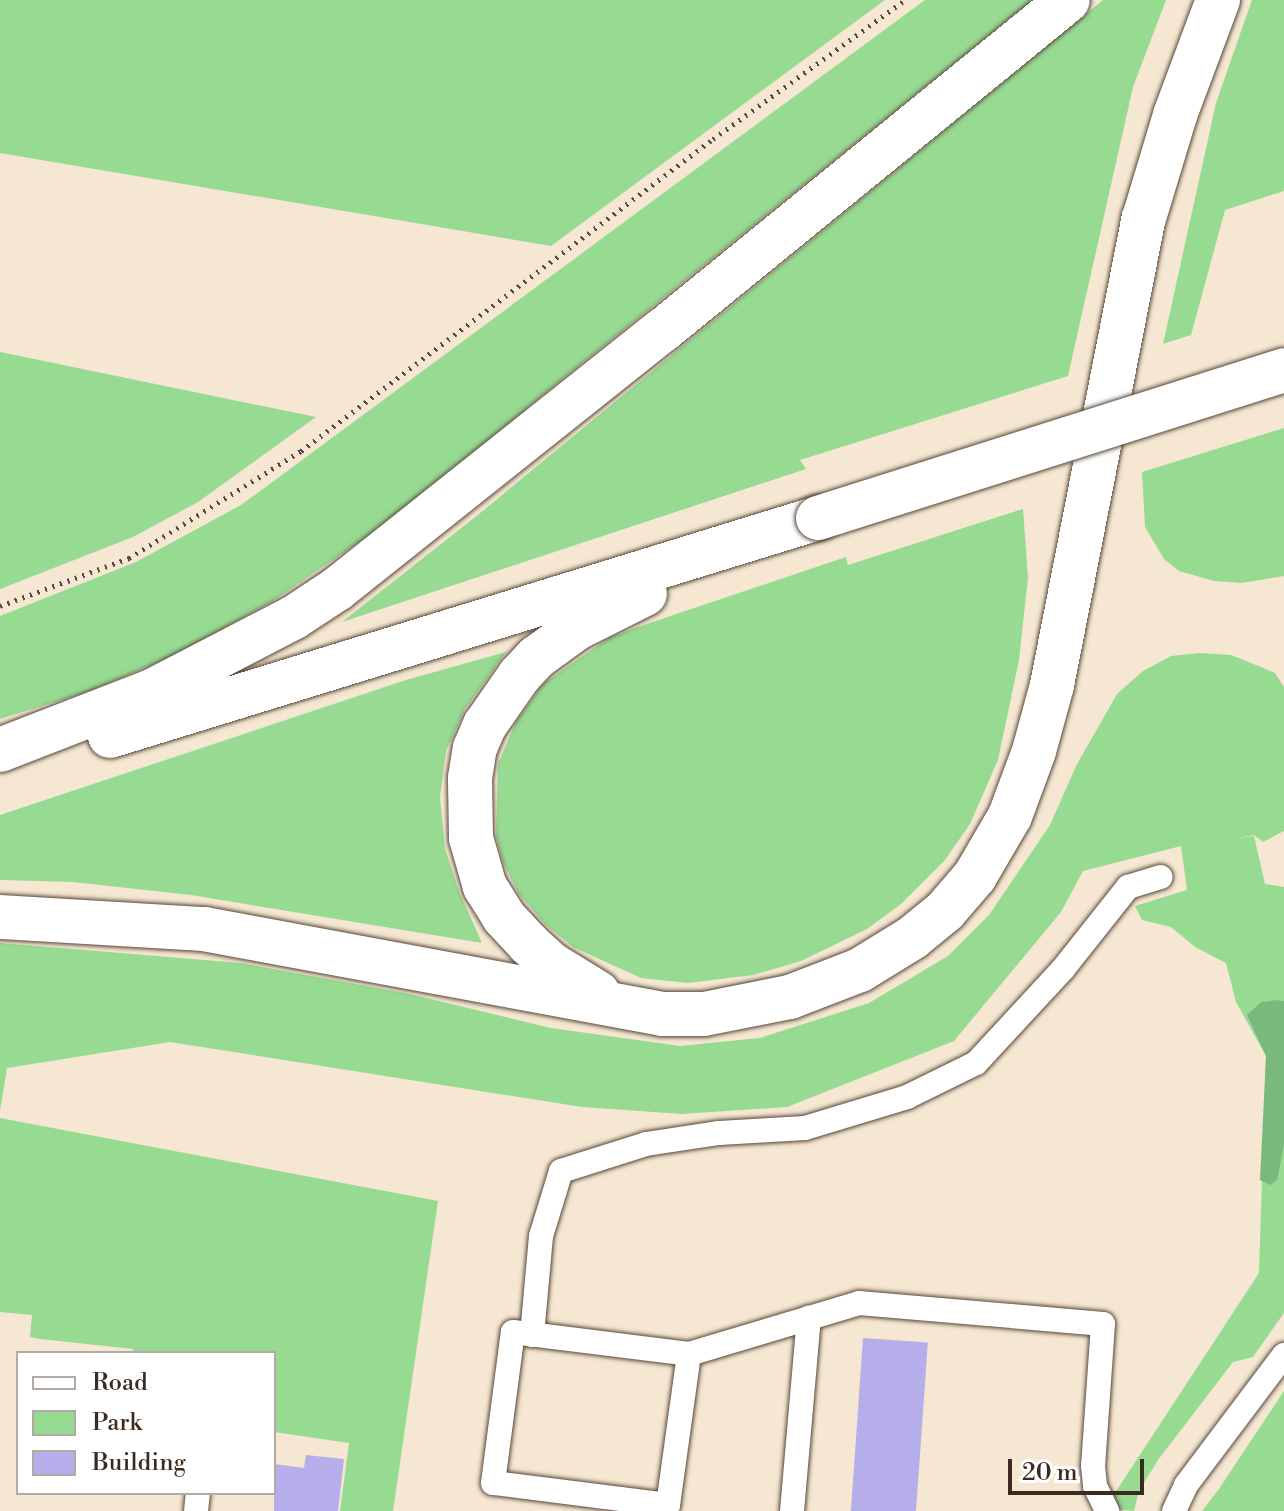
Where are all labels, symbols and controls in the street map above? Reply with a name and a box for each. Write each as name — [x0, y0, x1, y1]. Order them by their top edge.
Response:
legend — [16, 1351, 276, 1495]
text: Road — [92, 1368, 148, 1398]
text: Park — [92, 1408, 142, 1438]
scale bar — [1012, 1443, 1148, 1493]
text: Building — [92, 1448, 186, 1478]
text: 20 m — [1022, 1458, 1078, 1488]

